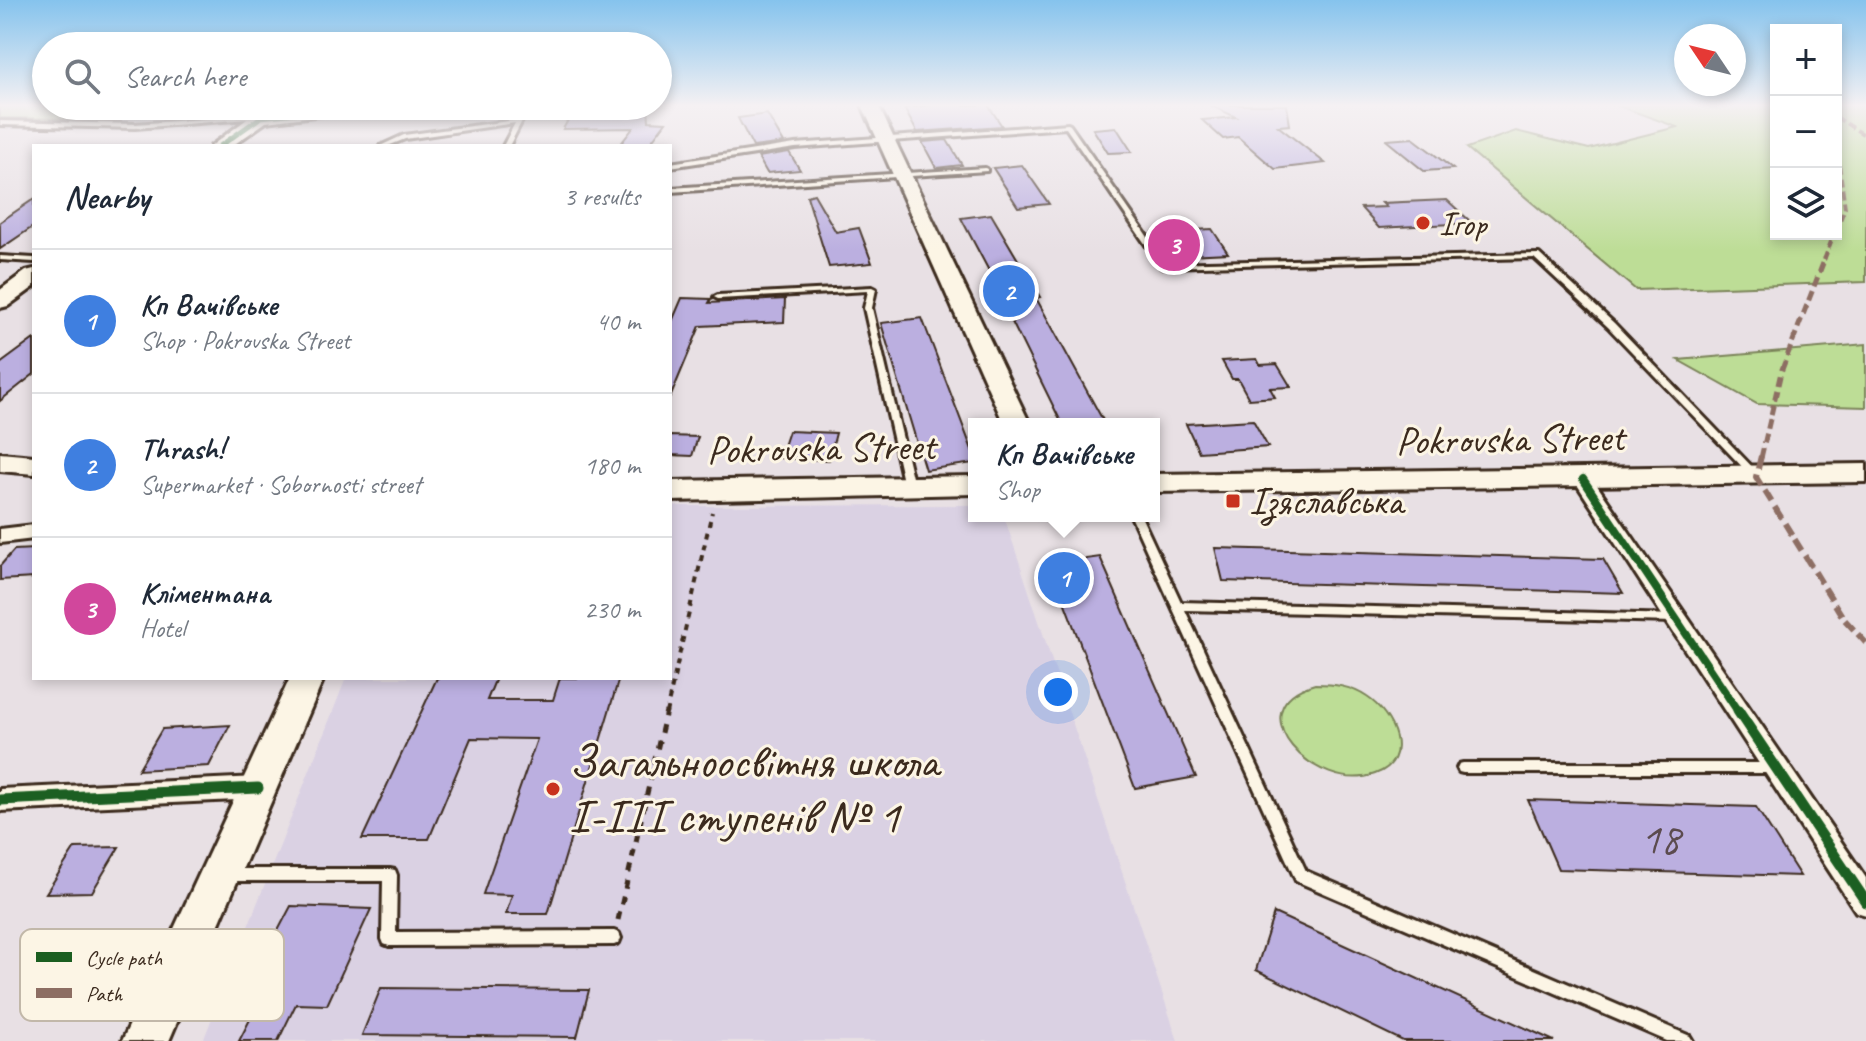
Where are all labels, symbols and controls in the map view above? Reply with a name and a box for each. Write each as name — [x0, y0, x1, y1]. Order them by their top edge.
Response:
north arrow — [1674, 24, 1746, 96]
map controls — [1770, 24, 1842, 240]
button: + — [1770, 24, 1842, 96]
search box — [32, 32, 672, 120]
icon: search — [60, 54, 104, 98]
text: Search here — [124, 57, 246, 95]
button: − — [1770, 96, 1842, 168]
button: layers — [1770, 168, 1842, 240]
text: Nearby — [64, 175, 150, 218]
text: 3 results — [564, 180, 640, 213]
place label: Ігор — [1439, 202, 1488, 245]
marker: Ігор — [1414, 214, 1432, 232]
pin: 3 — [1148, 215, 1200, 275]
pin: 2 — [983, 261, 1035, 321]
text: Кп Вачівське — [140, 286, 277, 324]
text: 1 — [84, 305, 96, 338]
text: 40 m — [596, 305, 640, 338]
text: Shop · Pokrovska Street — [140, 324, 350, 357]
street label: Pokrovska Street — [1395, 412, 1628, 466]
popup — [968, 418, 1160, 522]
street label: Pokrovska Street — [706, 421, 939, 475]
text: Thrash! — [140, 430, 224, 468]
text: Кп Вачівське — [995, 435, 1133, 473]
text: 2 — [84, 449, 96, 482]
text: 180 m — [584, 449, 640, 482]
text: Supermarket · Sobornosti street — [140, 468, 421, 501]
text: Shop — [995, 473, 1040, 506]
place label: Ізяславська — [1249, 476, 1407, 526]
marker: Ізяславська — [1224, 492, 1242, 510]
pin: 1 — [1038, 548, 1090, 608]
text: Кліментана — [140, 574, 270, 612]
text: 3 — [84, 593, 96, 626]
text: 230 m — [584, 593, 640, 626]
text: Hotel — [140, 612, 185, 645]
your location — [1038, 672, 1078, 712]
place label: Загальноосвітня школа І-ІІІ ступенів № 1 — [569, 731, 943, 846]
marker: Загальноосвітня школа І-ІІІ ступенів № 1 — [544, 780, 562, 798]
house number: 18 — [1640, 811, 1684, 866]
legend — [20, 929, 284, 1021]
text: Cycle path — [86, 944, 163, 972]
text: Path — [86, 980, 123, 1008]

